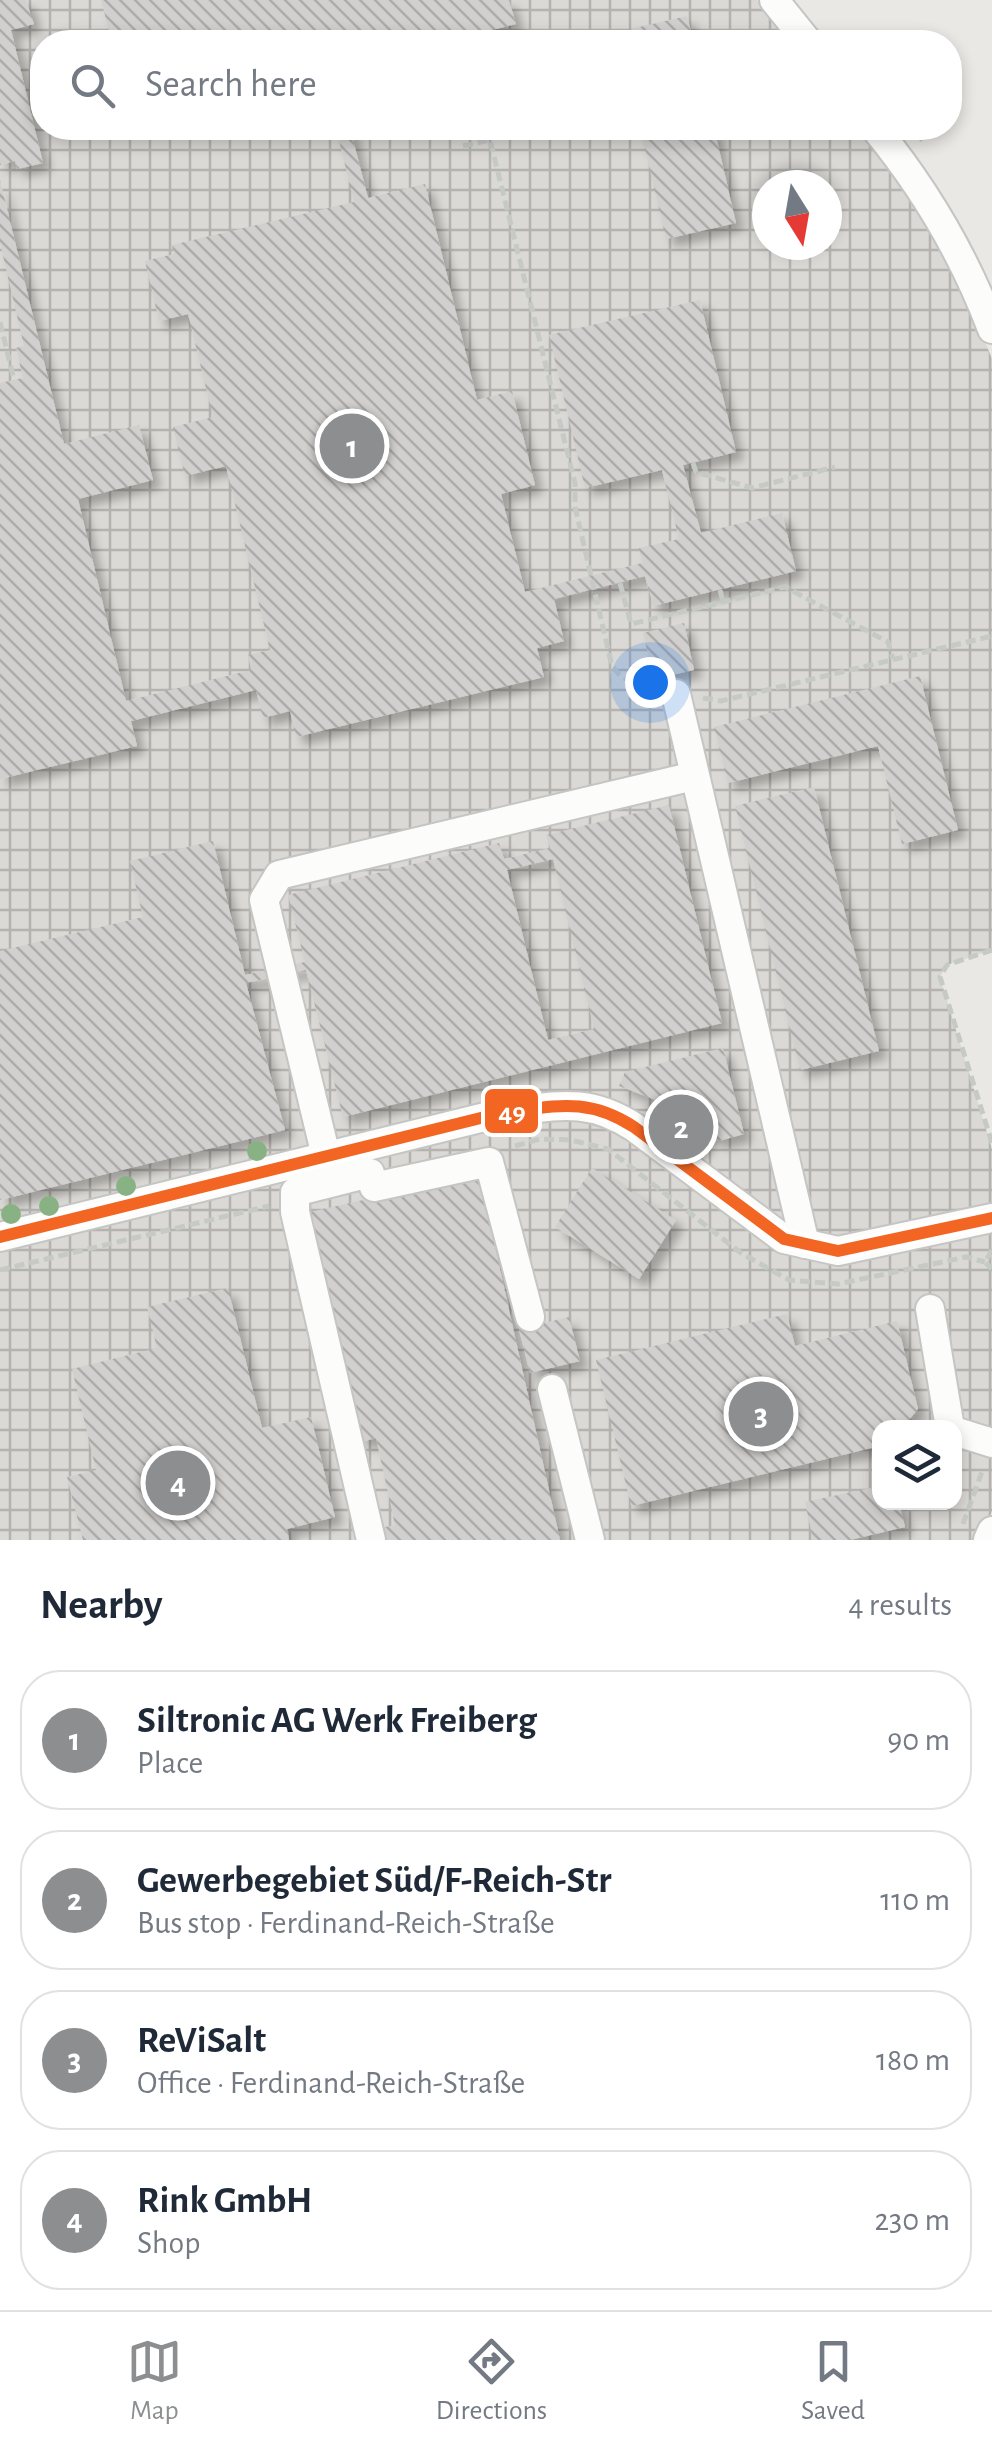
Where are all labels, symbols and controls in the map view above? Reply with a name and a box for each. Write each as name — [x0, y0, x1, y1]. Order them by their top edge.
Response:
search box — [30, 30, 962, 140]
icon: search — [65, 58, 120, 113]
text: Search here — [145, 66, 317, 104]
north arrow — [752, 170, 842, 260]
pin: 1 — [320, 408, 384, 484]
your location — [625, 657, 676, 708]
line badge: 49 — [483, 1087, 540, 1135]
pin: 2 — [648, 1090, 714, 1164]
text: 49 — [498, 1099, 526, 1127]
pin: 3 — [728, 1376, 794, 1452]
map controls — [872, 1420, 962, 1510]
button: layers — [872, 1420, 962, 1510]
pin: 4 — [146, 1446, 210, 1520]
text: Nearby — [40, 1584, 163, 1626]
text: 4 results — [848, 1589, 952, 1621]
text: Siltronic AG Werk Freiberg — [137, 1702, 537, 1740]
text: 1 — [69, 1724, 80, 1756]
text: 90 m — [887, 1724, 950, 1756]
text: Place — [137, 1747, 203, 1779]
text: Gewerbegebiet Süd/F-Reich-Str — [137, 1862, 612, 1900]
text: 2 — [67, 1884, 82, 1916]
text: 110 m — [880, 1884, 950, 1916]
text: Bus stop · Ferdinand-Reich-Straße — [137, 1907, 555, 1939]
text: ReViSalt — [137, 2022, 266, 2060]
text: 3 — [68, 2044, 81, 2076]
text: 180 m — [876, 2044, 950, 2076]
text: Office · Ferdinand-Reich-Straße — [137, 2067, 525, 2099]
text: Rink GmbH — [137, 2182, 312, 2220]
text: 4 — [66, 2204, 83, 2236]
text: 230 m — [874, 2204, 950, 2236]
text: Shop — [137, 2227, 200, 2259]
tab: Map — [127, 2334, 182, 2428]
tab: Directions — [436, 2334, 547, 2428]
tab: Saved — [801, 2334, 865, 2428]

